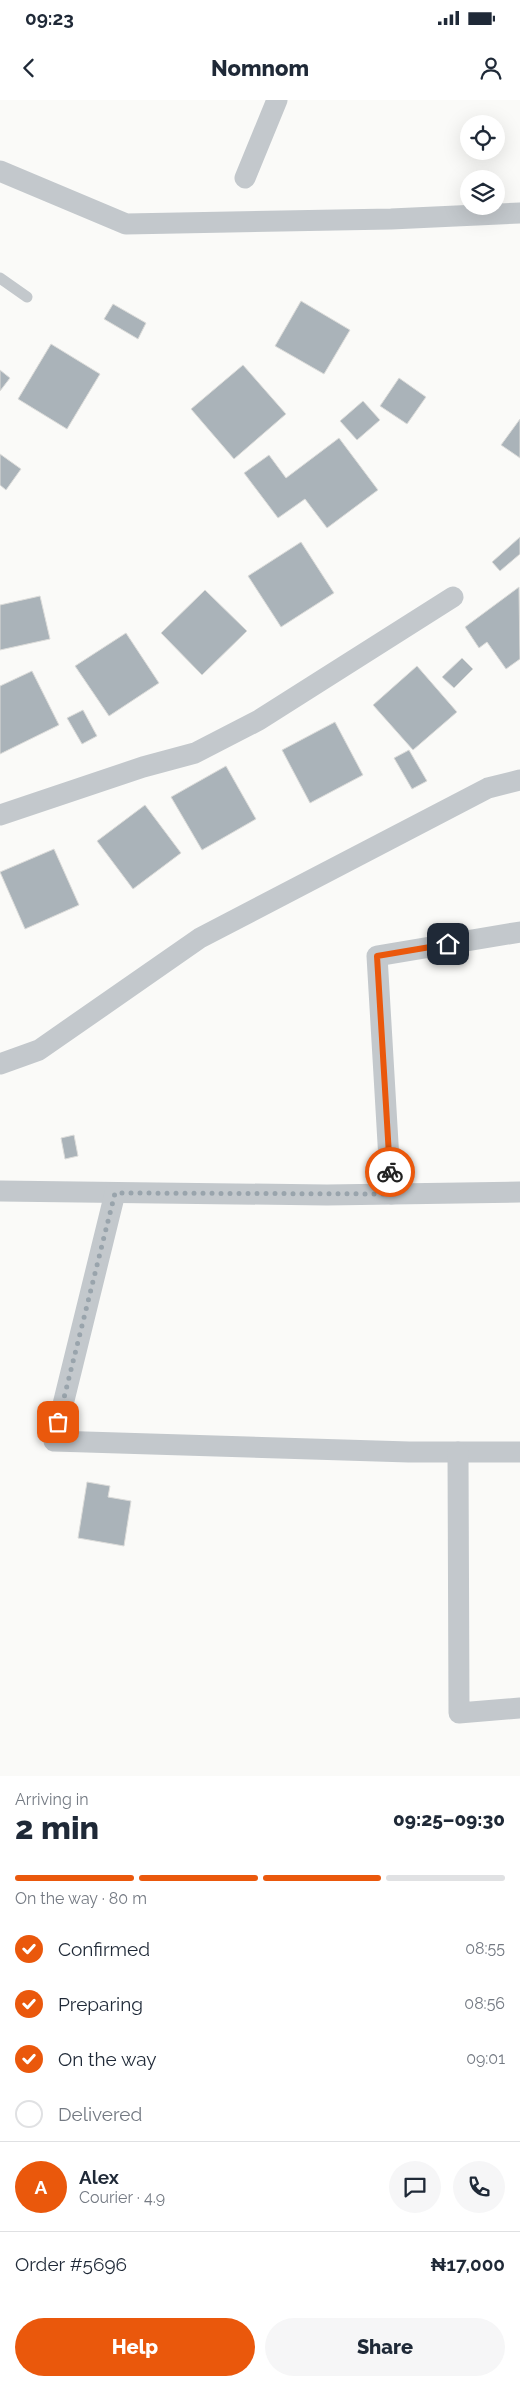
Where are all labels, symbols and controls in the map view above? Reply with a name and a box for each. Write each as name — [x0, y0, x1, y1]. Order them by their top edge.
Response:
text: 09:23 — [25, 7, 74, 29]
icon: back — [15, 54, 43, 82]
icon: person — [477, 54, 505, 82]
text: Nomnom — [211, 55, 309, 81]
map controls — [460, 115, 505, 215]
button: locate — [460, 115, 505, 160]
button: layers — [460, 170, 505, 215]
pin — [427, 923, 469, 965]
icon: home — [434, 930, 462, 958]
courier — [365, 1147, 415, 1197]
icon: bike — [376, 1158, 404, 1186]
pin — [37, 1401, 79, 1443]
icon: bag — [44, 1408, 72, 1436]
text: Arriving in — [15, 1790, 89, 1809]
text: 09:25–09:30 — [393, 1808, 505, 1830]
text: 2 min — [15, 1809, 99, 1846]
text: On the way · 80 m — [15, 1889, 147, 1908]
icon: check — [15, 1935, 43, 1963]
text: Confirmed — [58, 1938, 150, 1960]
text: 08:55 — [465, 1939, 505, 1958]
icon: check — [15, 1990, 43, 2018]
text: Preparing — [58, 1993, 143, 2015]
text: 08:56 — [464, 1994, 505, 2013]
icon: check — [15, 2045, 43, 2073]
text: On the way — [58, 2048, 157, 2070]
text: 09:01 — [466, 2049, 505, 2068]
text: Delivered — [58, 2103, 142, 2125]
button: chat — [389, 2161, 441, 2213]
button: phone — [453, 2161, 505, 2213]
text: Alex — [79, 2166, 119, 2188]
text: A — [35, 2176, 47, 2198]
text: Courier · 4.9 — [79, 2188, 165, 2207]
text: Order #5696 — [15, 2253, 127, 2275]
text: ₦17,000 — [430, 2253, 505, 2275]
button: Help — [15, 2318, 255, 2376]
button: Share — [265, 2318, 505, 2376]

